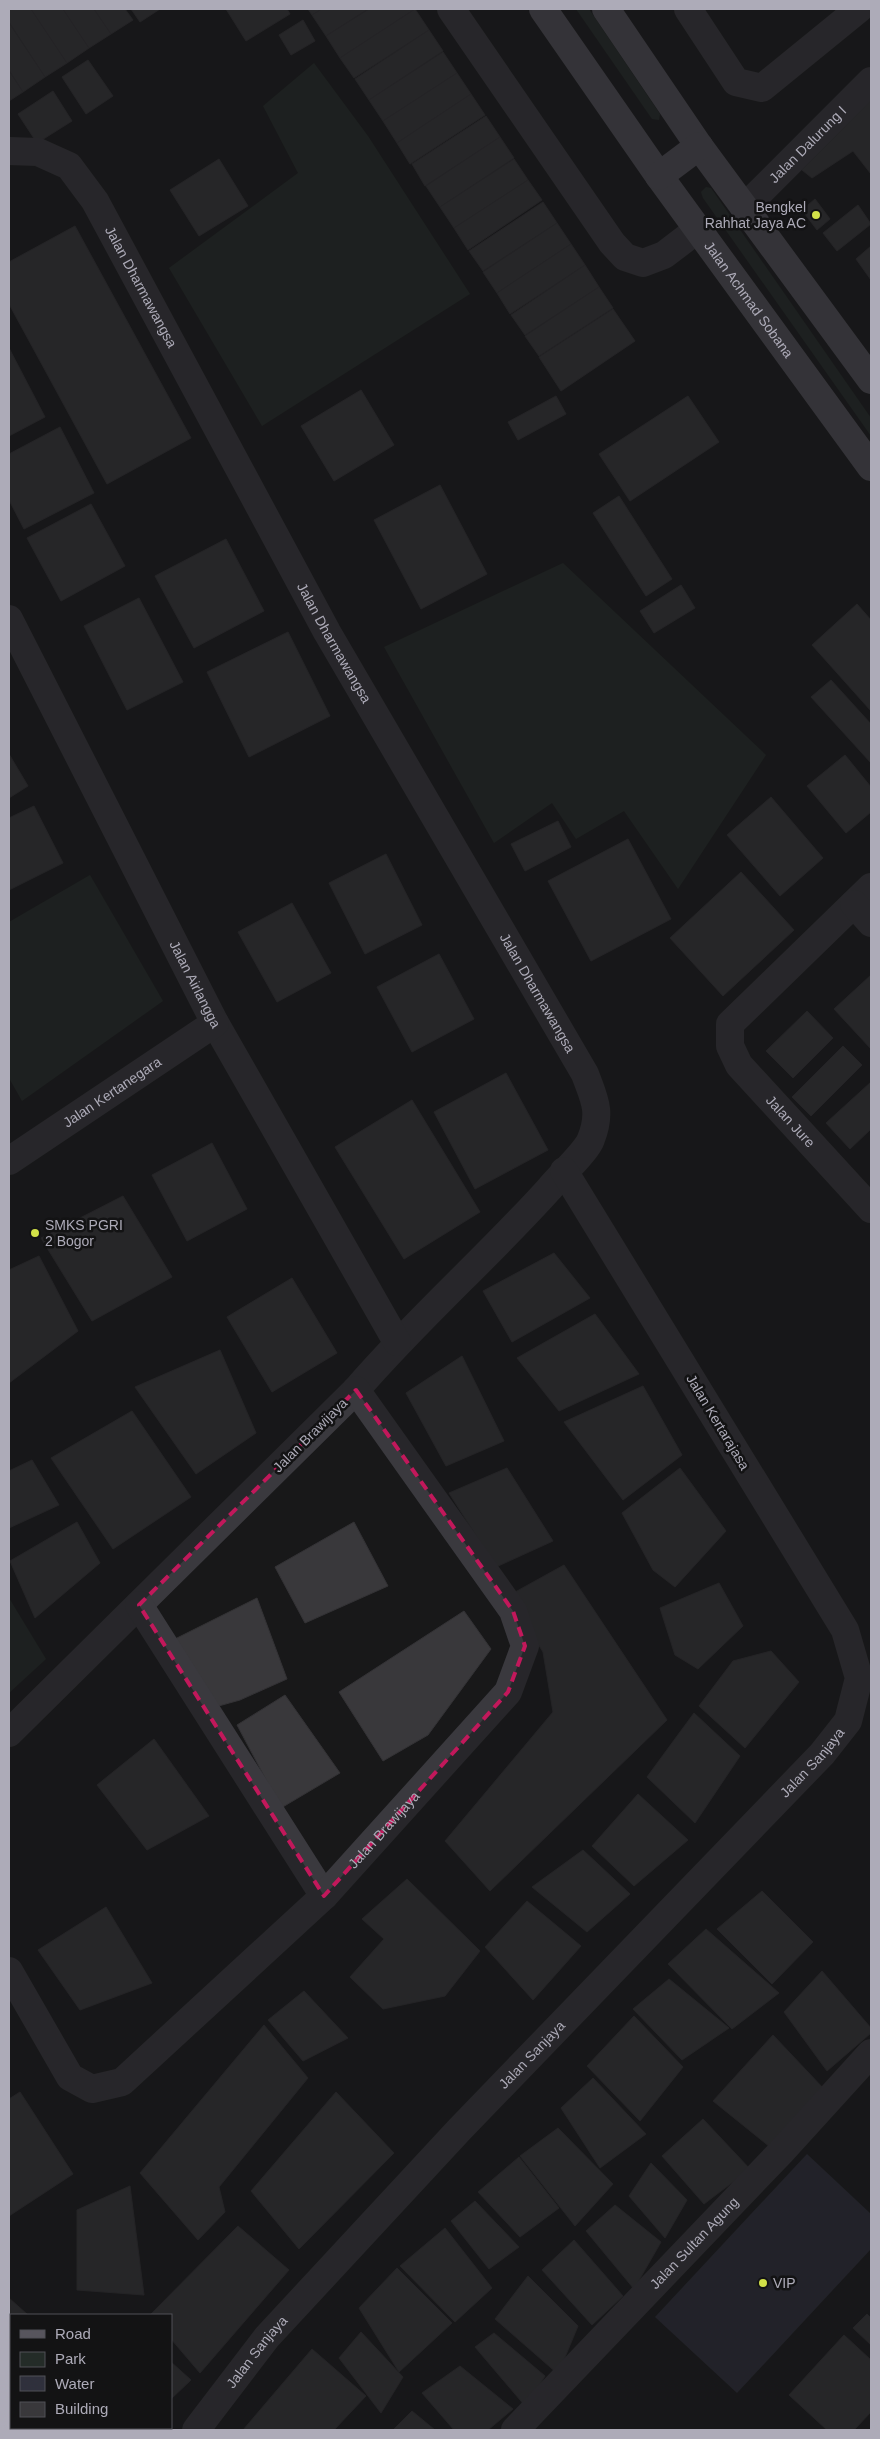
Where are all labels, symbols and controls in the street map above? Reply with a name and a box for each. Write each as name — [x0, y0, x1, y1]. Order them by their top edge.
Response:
street label: Jalan Dalurung I — [766, 103, 849, 186]
place label: Bengkel Rahhat Jaya AC — [705, 199, 806, 231]
marker: Bengkel Rahhat Jaya AC — [810, 209, 822, 221]
street label: Jalan Dharmawangsa — [102, 223, 180, 350]
street label: Jalan Achmad Sobana — [701, 238, 797, 361]
street label: Jalan Dharmawangsa — [294, 580, 375, 706]
street label: Jalan Dharmawangsa — [497, 930, 579, 1056]
street label: Jalan Airlangga — [166, 938, 224, 1031]
street label: Jalan Kertanegara — [60, 1053, 164, 1131]
street label: Jalan Jure — [763, 1092, 818, 1151]
place label: SMKS PGRI 2 Bogor — [45, 1217, 123, 1249]
marker: SMKS PGRI 2 Bogor — [29, 1227, 41, 1239]
street label: Jalan Kertarajasa — [683, 1371, 753, 1473]
street label: Jalan Brawijaya — [270, 1395, 350, 1475]
street label: Jalan Sanjaya — [777, 1724, 848, 1801]
street label: Jalan Brawijaya — [345, 1788, 423, 1872]
street label: Jalan Sanjaya — [495, 2017, 568, 2092]
street label: Jalan Sultan Agung — [647, 2194, 742, 2292]
place label: VIP — [773, 2275, 796, 2291]
marker: VIP — [757, 2277, 769, 2289]
street label: Jalan Sanjaya — [223, 2312, 291, 2391]
legend — [10, 2314, 172, 2429]
text: Road — [55, 2325, 91, 2342]
text: Park — [55, 2350, 86, 2367]
text: Water — [55, 2375, 94, 2392]
text: Building — [55, 2400, 108, 2417]

